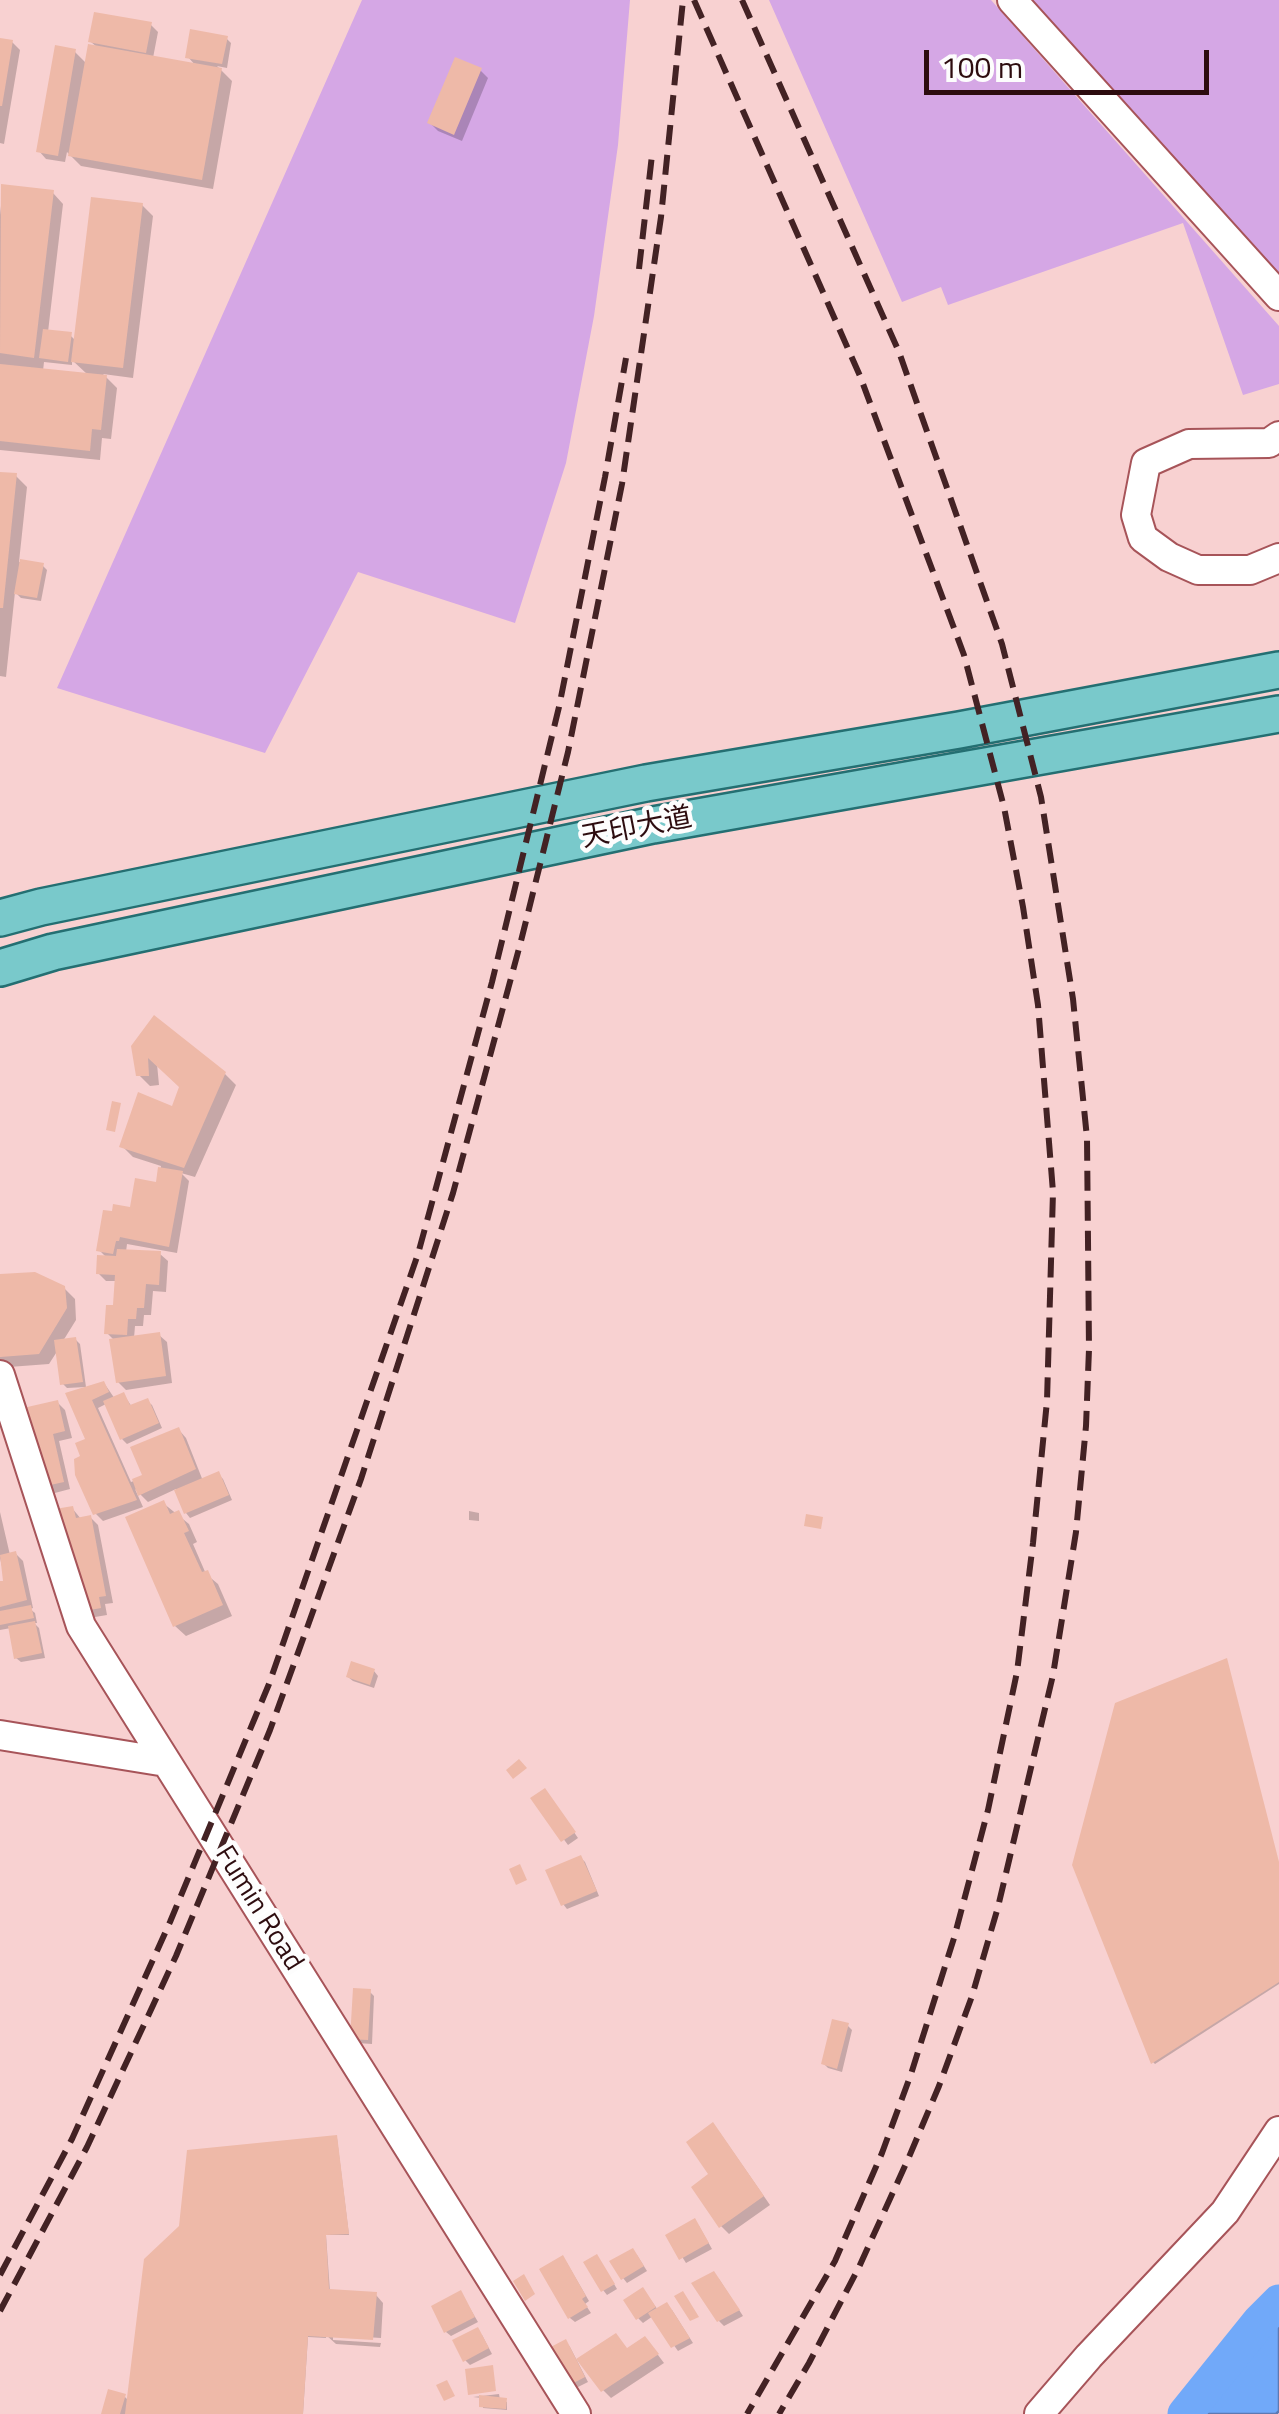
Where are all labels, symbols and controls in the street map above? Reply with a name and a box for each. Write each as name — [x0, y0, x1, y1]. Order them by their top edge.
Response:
scale bar — [929, 30, 1214, 92]
text: 100 m — [941, 44, 1023, 90]
street label: 天印大道 — [579, 802, 695, 856]
street label: Fumin Road — [207, 1841, 309, 1977]

